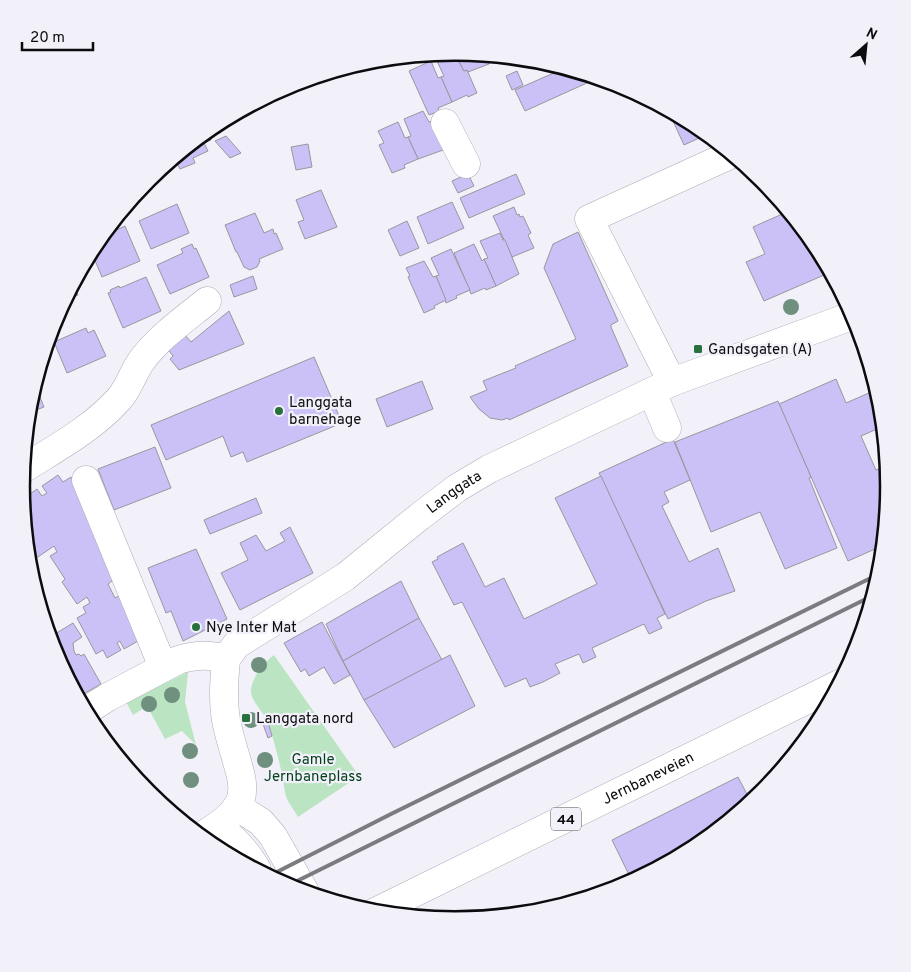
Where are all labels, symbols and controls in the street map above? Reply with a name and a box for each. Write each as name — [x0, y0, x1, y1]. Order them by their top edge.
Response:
scale bar — [22, 20, 94, 52]
north arrow — [841, 20, 891, 70]
text: N — [863, 25, 880, 45]
text: 20 m — [30, 29, 65, 48]
place label: Gandsgaten (A) — [708, 341, 812, 360]
marker: Gandsgaten (A) — [692, 343, 704, 355]
place label: Langgata barnehage — [289, 394, 361, 430]
marker: Langgata barnehage — [273, 405, 285, 417]
street label: Langgata — [423, 467, 486, 519]
place label: Nye Inter Mat — [206, 619, 297, 638]
marker: Nye Inter Mat — [190, 621, 202, 633]
place label: Langgata nord — [256, 710, 354, 729]
marker: Langgata nord — [240, 712, 252, 724]
street label: Jernbaneveien — [599, 749, 698, 810]
park label: Gamle Jernbaneplass — [264, 751, 362, 787]
road number: 44 — [551, 808, 581, 831]

